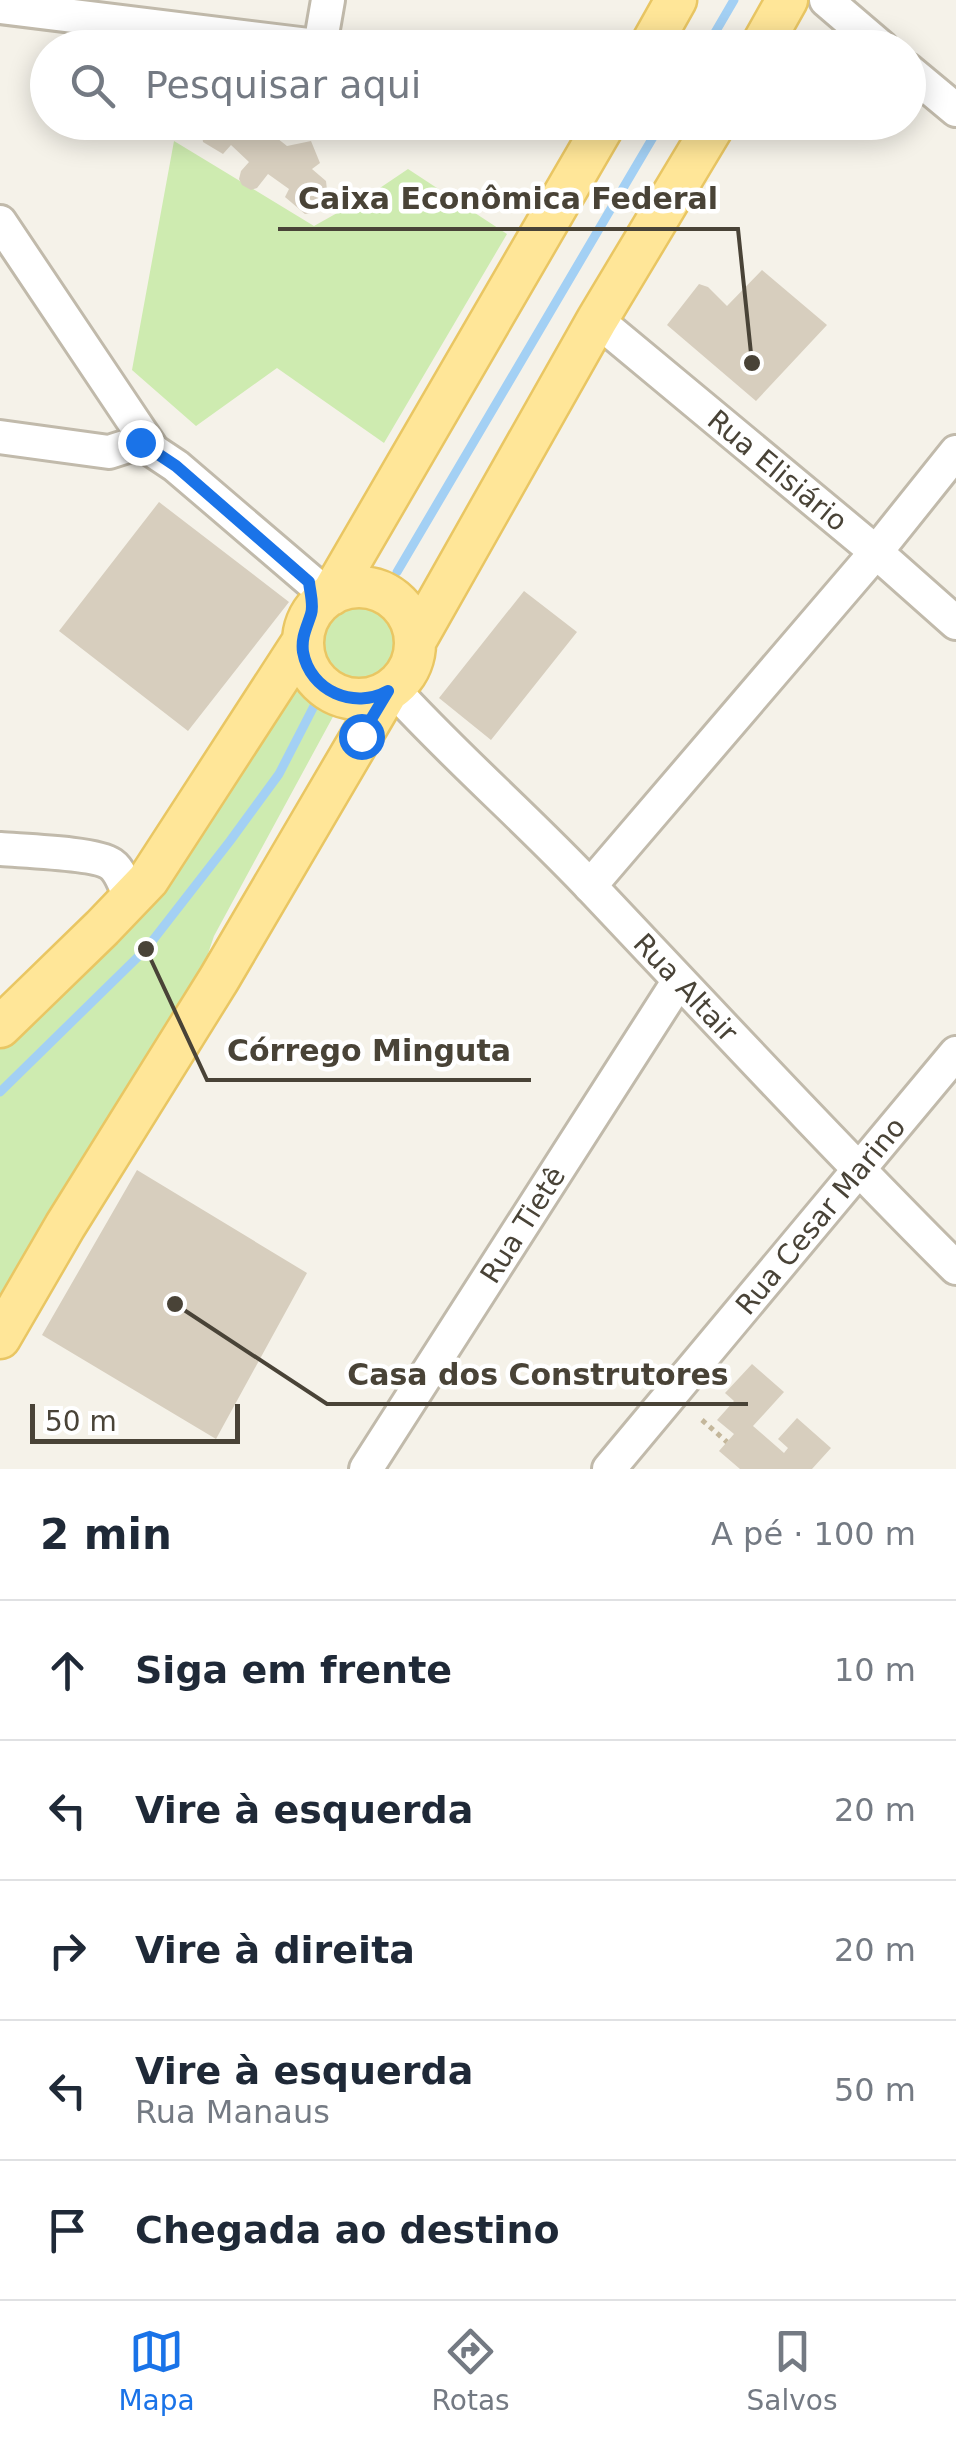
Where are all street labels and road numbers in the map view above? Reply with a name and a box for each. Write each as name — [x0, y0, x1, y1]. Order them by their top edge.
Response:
street label: Rua Elisiário — [701, 403, 854, 538]
street label: Rua Altair — [627, 927, 745, 1049]
street label: Rua Cesar Marino — [729, 1111, 912, 1321]
street label: Rua Tietê — [473, 1161, 572, 1289]

